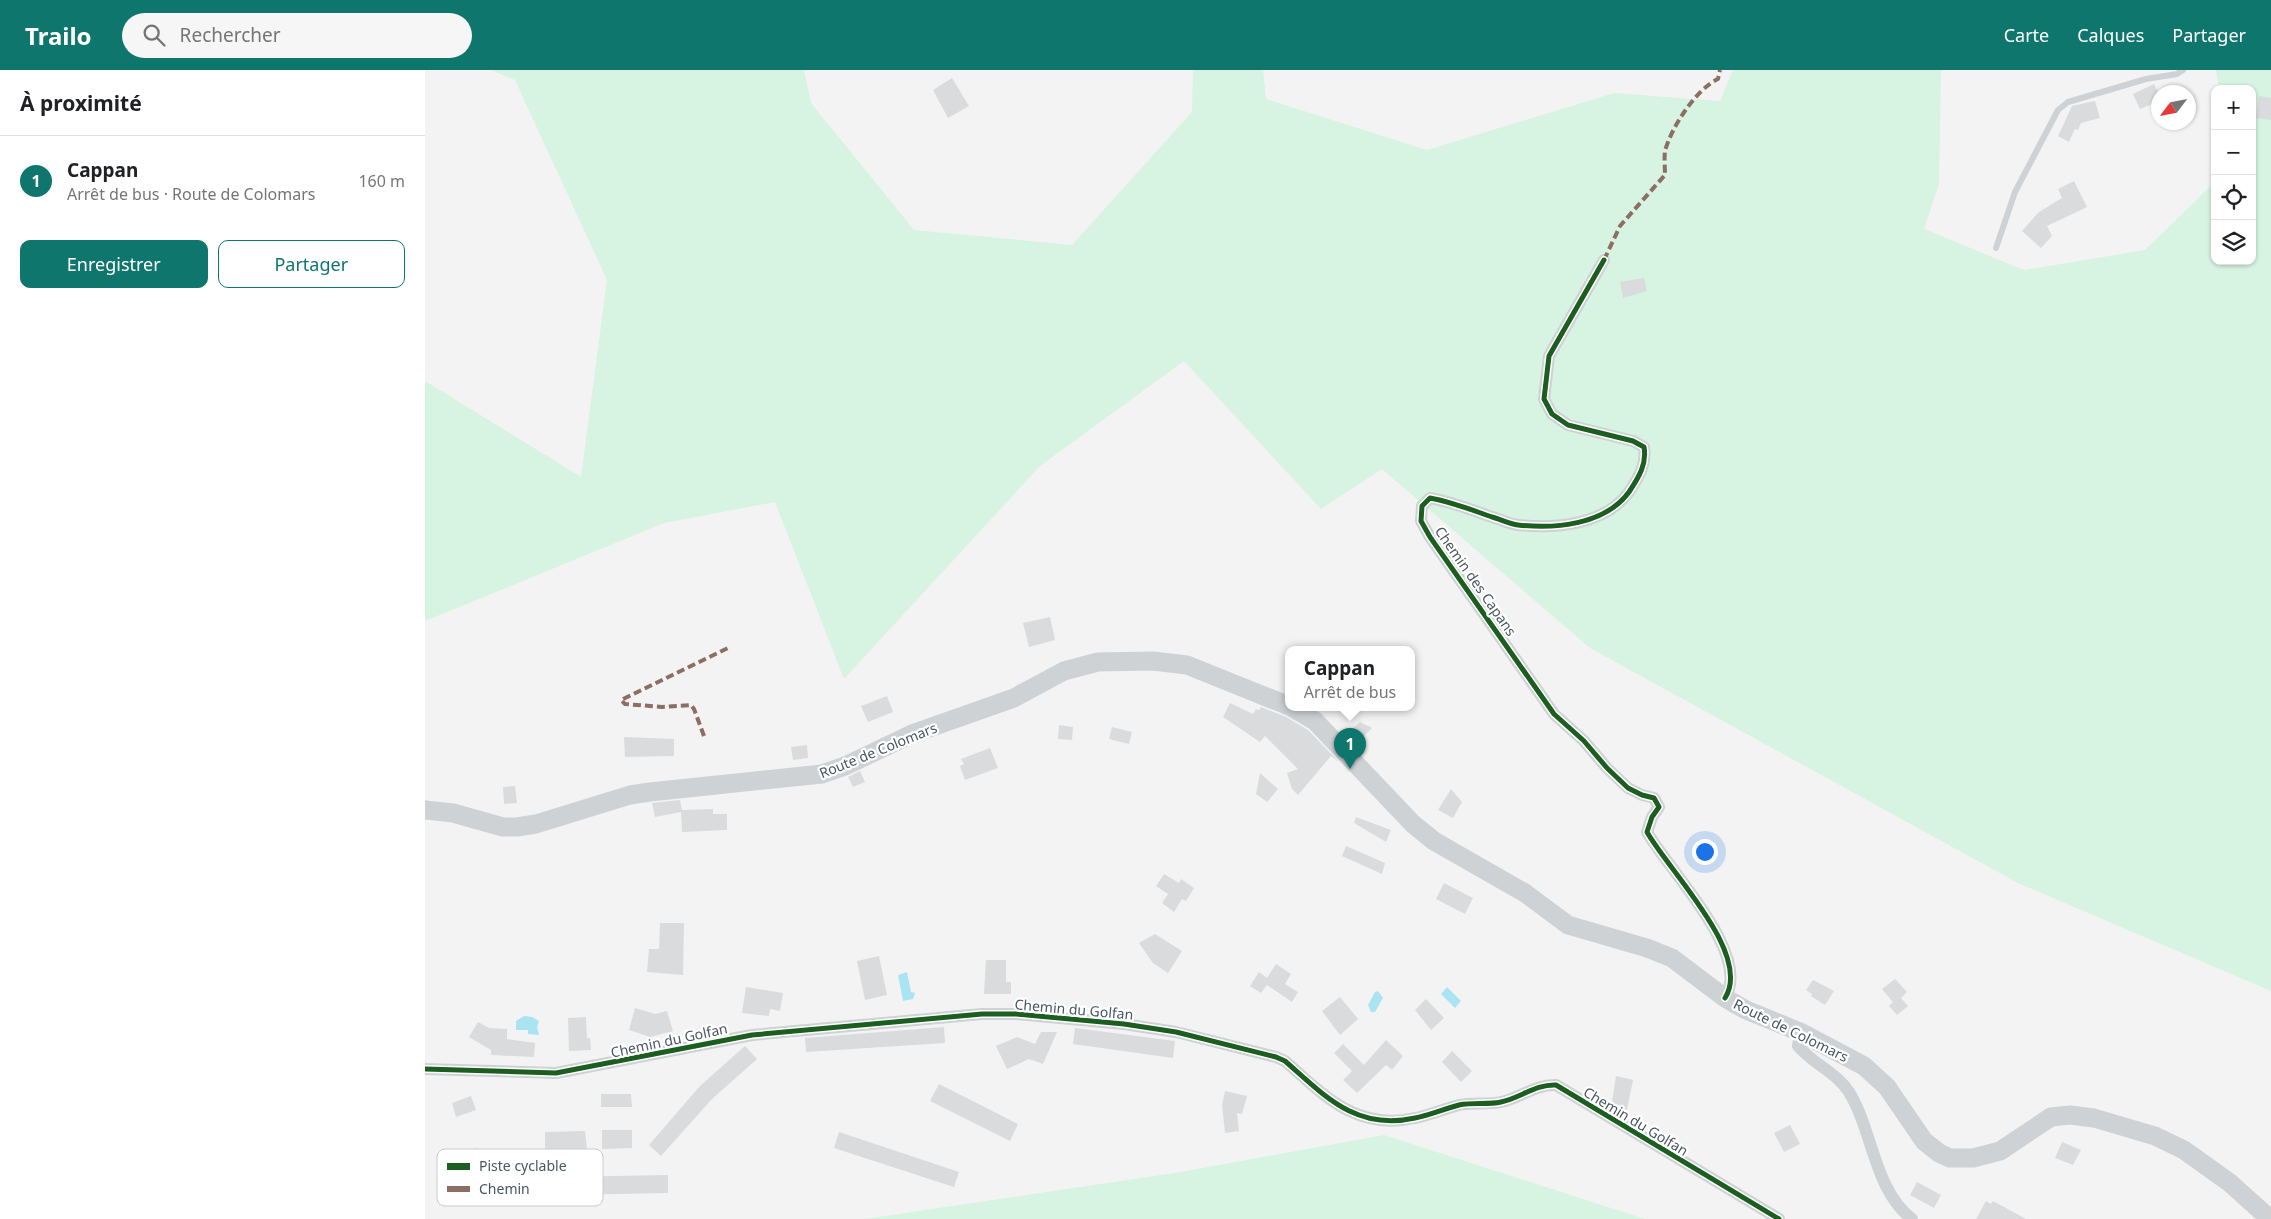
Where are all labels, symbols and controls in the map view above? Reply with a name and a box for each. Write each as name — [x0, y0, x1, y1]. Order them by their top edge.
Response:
search box — [122, 13, 472, 58]
text: Trailo — [25, 19, 92, 52]
icon: search — [140, 21, 168, 49]
text: Rechercher — [180, 22, 281, 48]
text: Carte — [2004, 23, 2049, 47]
text: Calques — [2077, 23, 2144, 47]
text: Partager — [2172, 23, 2246, 47]
north arrow — [2151, 85, 2196, 130]
map controls — [2211, 85, 2256, 265]
button: + — [2211, 85, 2256, 130]
text: À proximité — [20, 89, 142, 117]
button: − — [2211, 130, 2256, 175]
text: Cappan — [67, 157, 138, 183]
text: 1 — [31, 170, 41, 192]
text: 160 m — [358, 170, 405, 192]
button: locate — [2211, 175, 2256, 220]
text: Arrêt de bus · Route de Colomars — [67, 183, 315, 205]
button: layers — [2211, 220, 2256, 265]
button: Enregistrer — [20, 240, 208, 288]
button: Partager — [218, 240, 405, 288]
street label: Chemin des Capans — [1431, 522, 1521, 640]
popup — [1285, 646, 1415, 711]
text: Cappan — [1304, 655, 1375, 681]
text: Arrêt de bus — [1304, 681, 1396, 703]
street label: Route de Colomars — [816, 718, 940, 782]
pin: 1 — [1334, 728, 1366, 769]
your location — [1692, 839, 1718, 865]
street label: Chemin du Golfan — [1014, 994, 1134, 1024]
street label: Route de Colomars — [1730, 994, 1852, 1066]
street label: Chemin du Golfan — [609, 1018, 729, 1062]
street label: Chemin du Golfan — [1580, 1082, 1692, 1160]
legend — [437, 1149, 603, 1206]
text: Piste cyclable — [479, 1156, 567, 1175]
text: Chemin — [479, 1179, 530, 1198]

